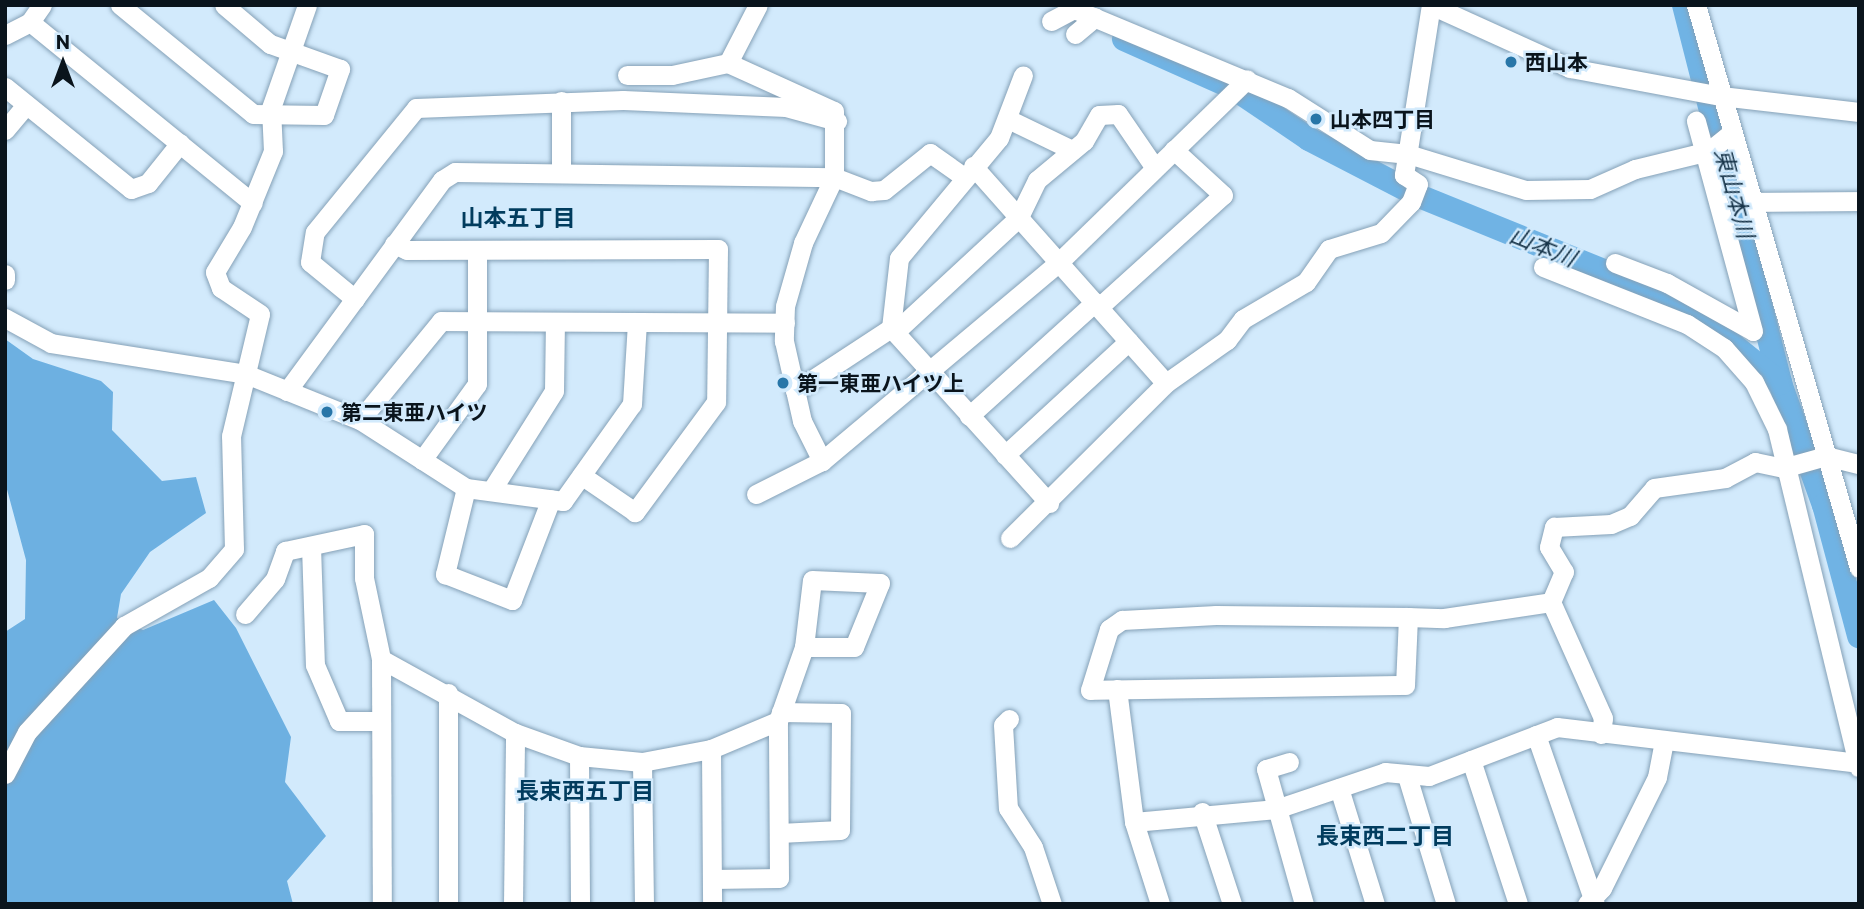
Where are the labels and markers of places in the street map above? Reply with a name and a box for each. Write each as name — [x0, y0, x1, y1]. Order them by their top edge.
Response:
place label: 西山本 — [1525, 49, 1588, 75]
marker: 西山本 — [1503, 54, 1519, 70]
place label: 山本四丁目 — [1330, 106, 1435, 132]
marker: 山本四丁目 — [1308, 111, 1324, 127]
place label: 第一東亜ハイツ上 — [797, 370, 965, 396]
marker: 第一東亜ハイツ上 — [775, 375, 791, 391]
place label: 第二東亜ハイツ — [341, 399, 488, 425]
marker: 第二東亜ハイツ — [319, 404, 335, 420]

